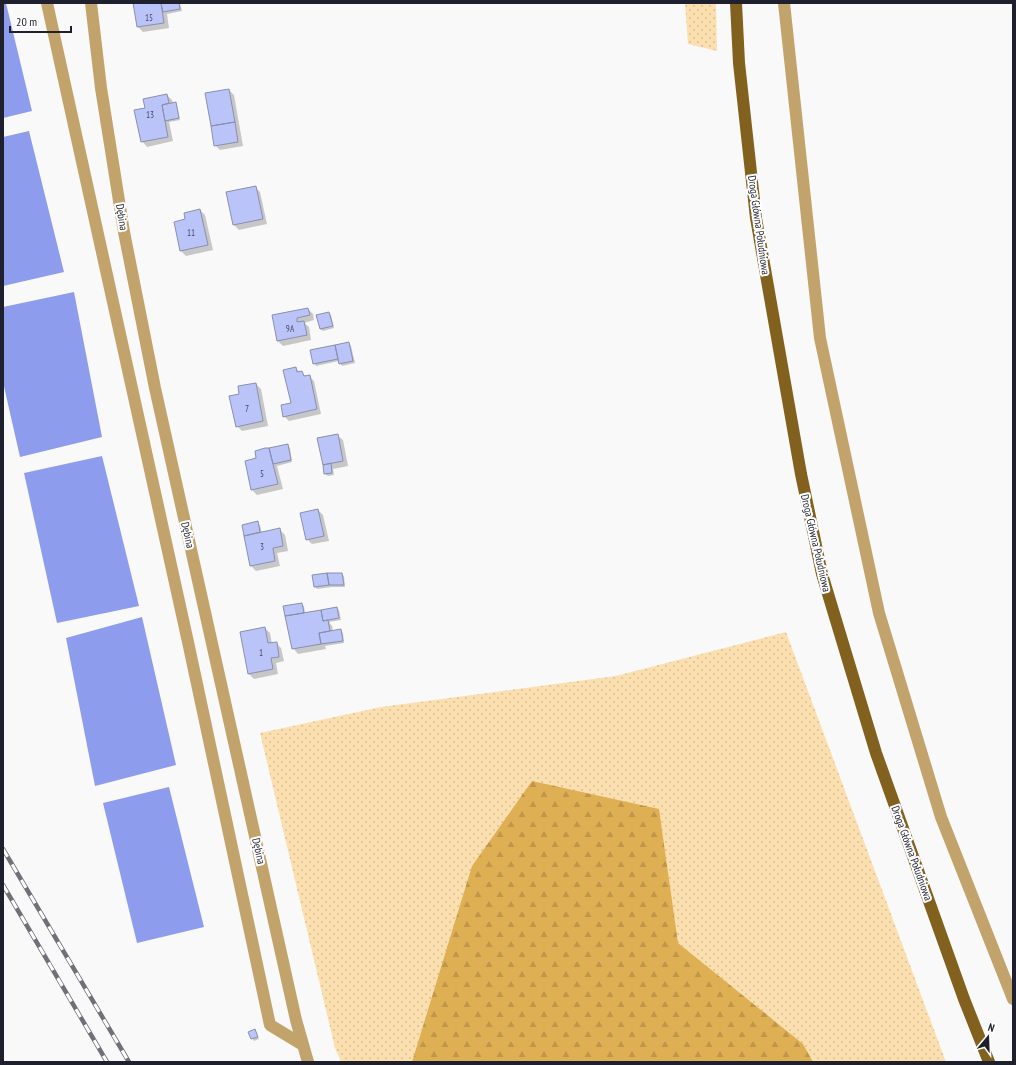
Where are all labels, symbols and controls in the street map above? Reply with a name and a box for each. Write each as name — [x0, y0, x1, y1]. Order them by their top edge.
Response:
scale bar — [10, 8, 71, 34]
house number: 15 — [145, 12, 153, 23]
text: 20 m — [16, 14, 37, 29]
house number: 13 — [146, 109, 154, 120]
street label: Droga Główna Południowa — [745, 175, 773, 275]
street label: Dębina — [113, 203, 131, 231]
house number: 11 — [187, 227, 195, 238]
house number: 9A — [286, 323, 295, 334]
house number: 7 — [245, 403, 249, 414]
house number: 5 — [260, 468, 264, 479]
street label: Droga Główna Południowa — [798, 493, 834, 593]
street label: Dębina — [178, 520, 198, 550]
house number: 3 — [260, 541, 264, 552]
house number: 1 — [259, 647, 263, 658]
street label: Droga Główna Południowa — [888, 804, 936, 902]
street label: Dębina — [249, 836, 269, 866]
north arrow — [968, 1017, 1008, 1057]
text: N — [986, 1020, 996, 1035]

